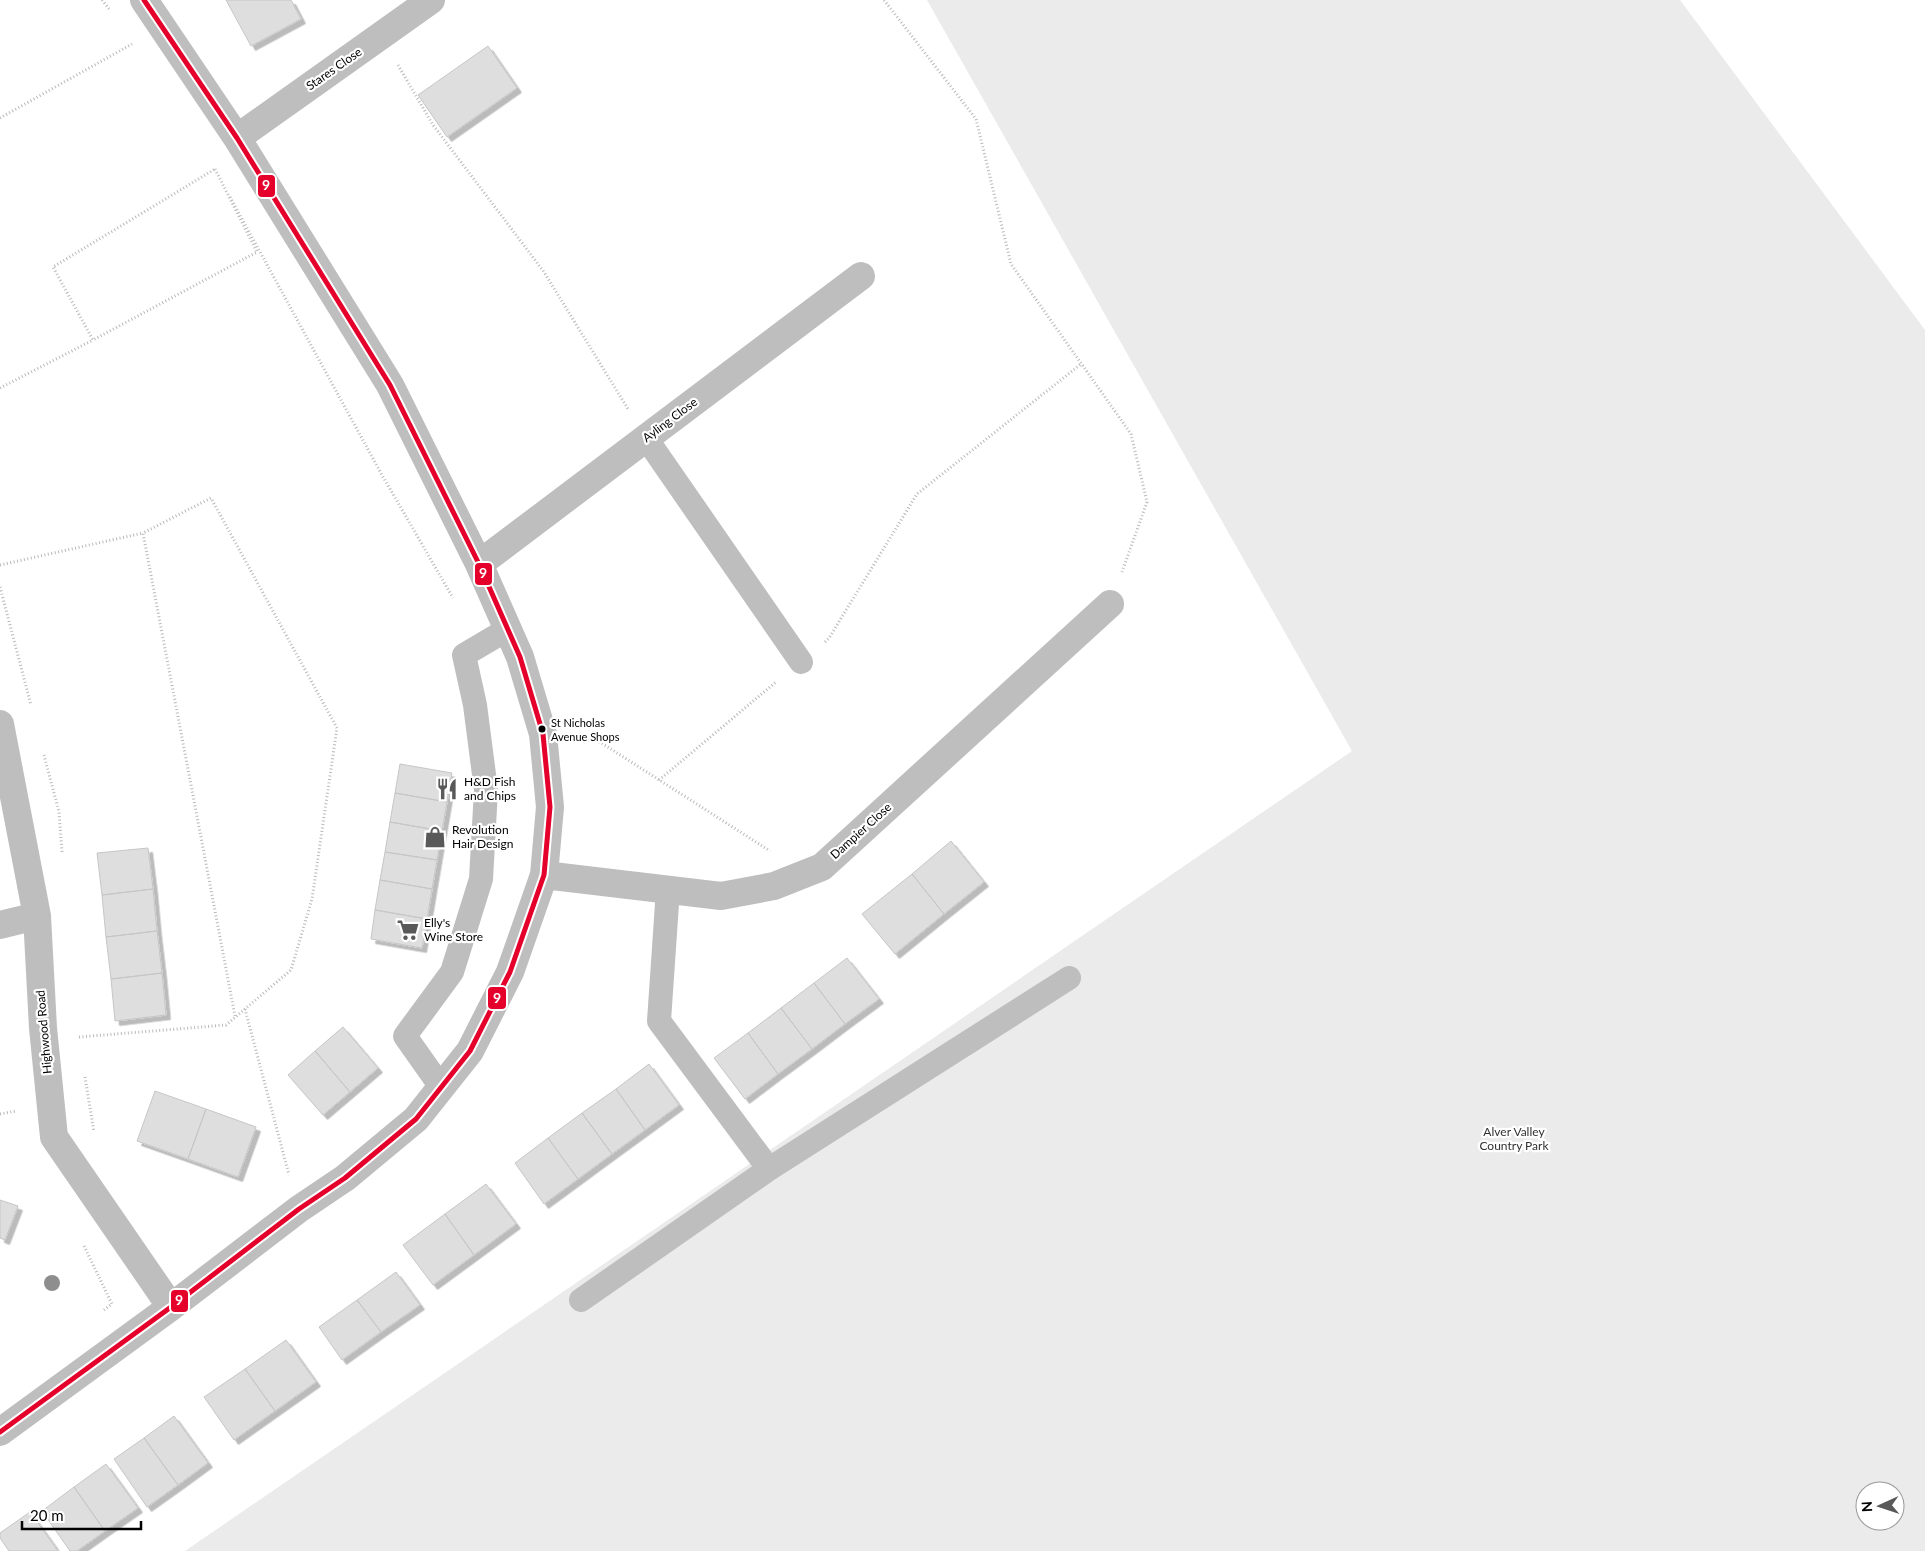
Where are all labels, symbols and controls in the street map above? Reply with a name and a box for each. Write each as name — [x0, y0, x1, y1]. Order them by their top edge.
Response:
street label: Stares Close — [303, 44, 364, 93]
line badge: 9 — [257, 174, 276, 198]
text: 9 — [262, 176, 270, 193]
street label: Ayling Close — [639, 394, 700, 445]
line badge: 9 — [474, 562, 493, 586]
text: 9 — [479, 564, 487, 581]
place label: St Nicholas Avenue Shops — [551, 716, 620, 743]
marker: St Nicholas Avenue Shops — [537, 724, 547, 734]
place label: H&D Fish and Chips — [464, 774, 516, 803]
restaurant icon: H&D Fish and Chips — [434, 776, 460, 802]
street label: Dampier Close — [827, 799, 894, 862]
place label: Revolution Hair Design — [452, 822, 513, 851]
shop icon: Revolution Hair Design — [422, 824, 448, 850]
place label: Elly's Wine Store — [424, 915, 483, 944]
supermarket icon: Elly's Wine Store — [395, 917, 421, 943]
line badge: 9 — [487, 986, 507, 1010]
street label: Highwood Road — [32, 989, 55, 1075]
text: 9 — [493, 989, 501, 1006]
park label: Alver Valley Country Park — [1479, 1124, 1549, 1153]
line badge: 9 — [170, 1289, 189, 1313]
text: 9 — [175, 1291, 183, 1308]
north arrow — [1855, 1481, 1905, 1531]
scale bar — [22, 1498, 141, 1530]
text: N — [1858, 1501, 1875, 1513]
text: 20 m — [30, 1506, 64, 1524]

